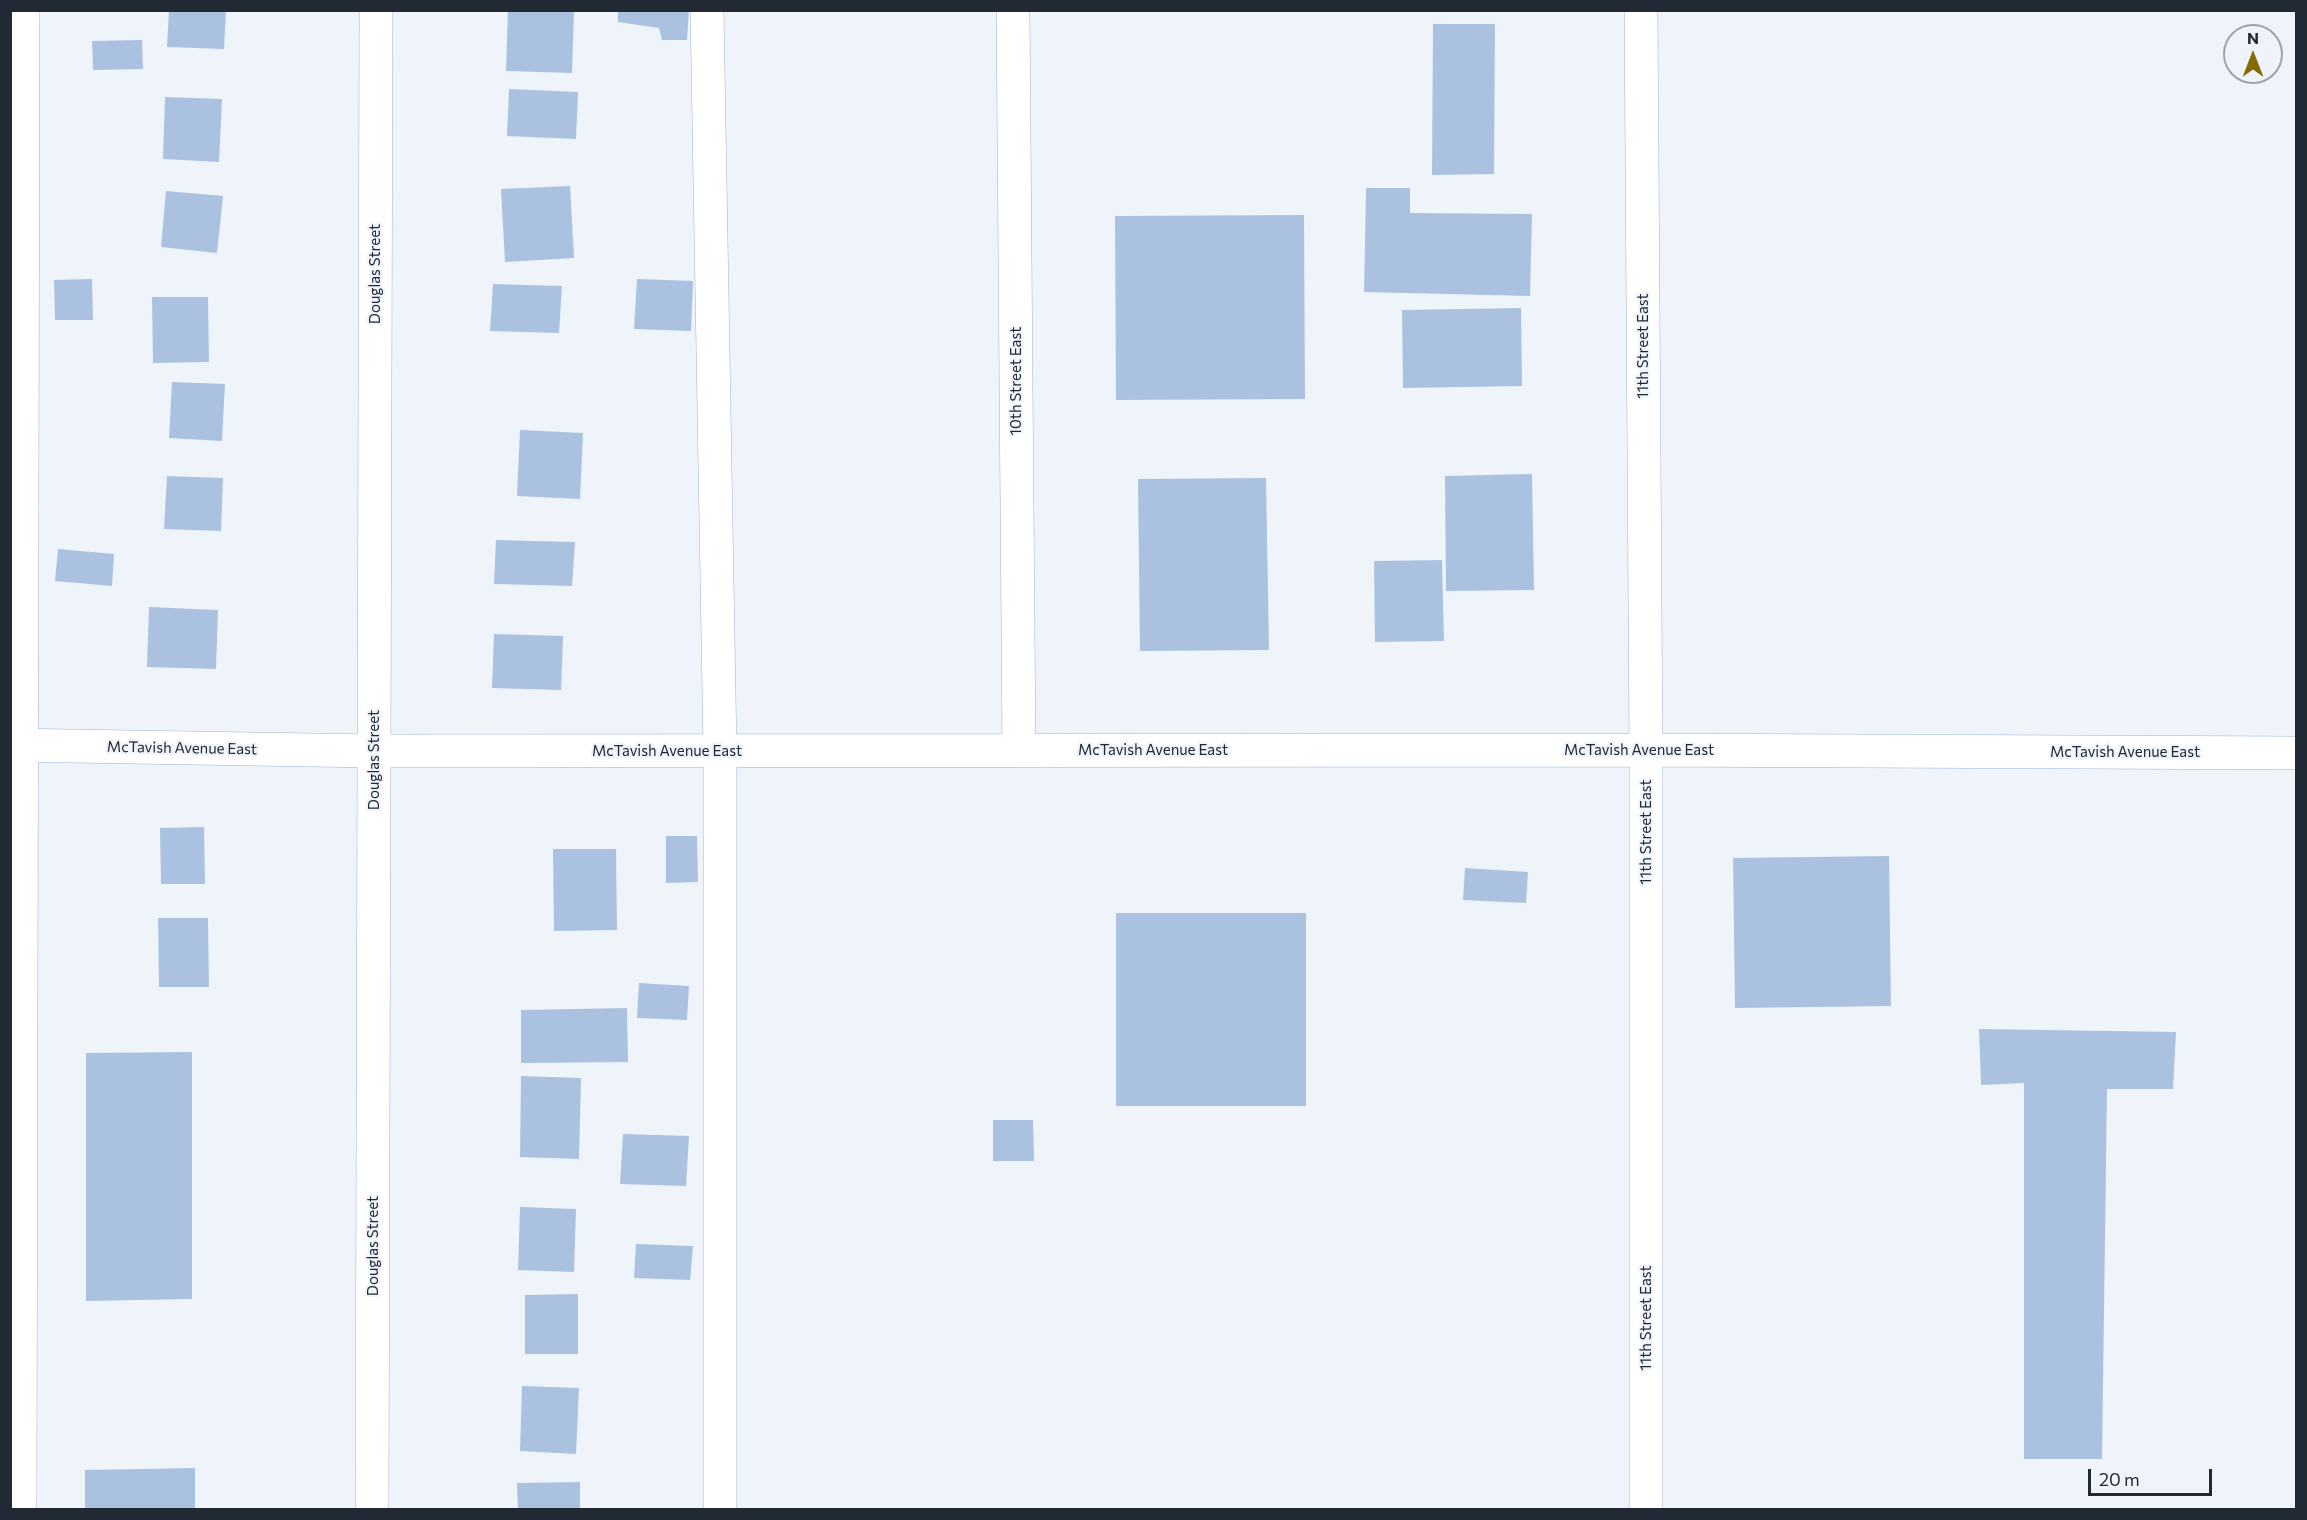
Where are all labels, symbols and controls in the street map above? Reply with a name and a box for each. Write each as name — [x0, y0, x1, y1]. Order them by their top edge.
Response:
north arrow — [2223, 24, 2283, 84]
text: N — [2247, 28, 2259, 47]
street label: Douglas Street — [366, 224, 384, 324]
street label: 11th Street East — [1634, 293, 1652, 399]
street label: 10th Street East — [1007, 327, 1025, 435]
street label: Douglas Street — [365, 710, 383, 810]
street label: McTavish Avenue East — [107, 738, 257, 758]
street label: McTavish Avenue East — [1078, 741, 1228, 759]
street label: McTavish Avenue East — [1564, 741, 1714, 759]
street label: McTavish Avenue East — [592, 742, 742, 760]
street label: McTavish Avenue East — [2050, 743, 2200, 761]
street label: 11th Street East — [1637, 779, 1655, 885]
street label: Douglas Street — [364, 1196, 382, 1296]
street label: 11th Street East — [1637, 1265, 1655, 1371]
scale bar — [2091, 1457, 2216, 1495]
text: 20 m — [2099, 1468, 2140, 1490]

